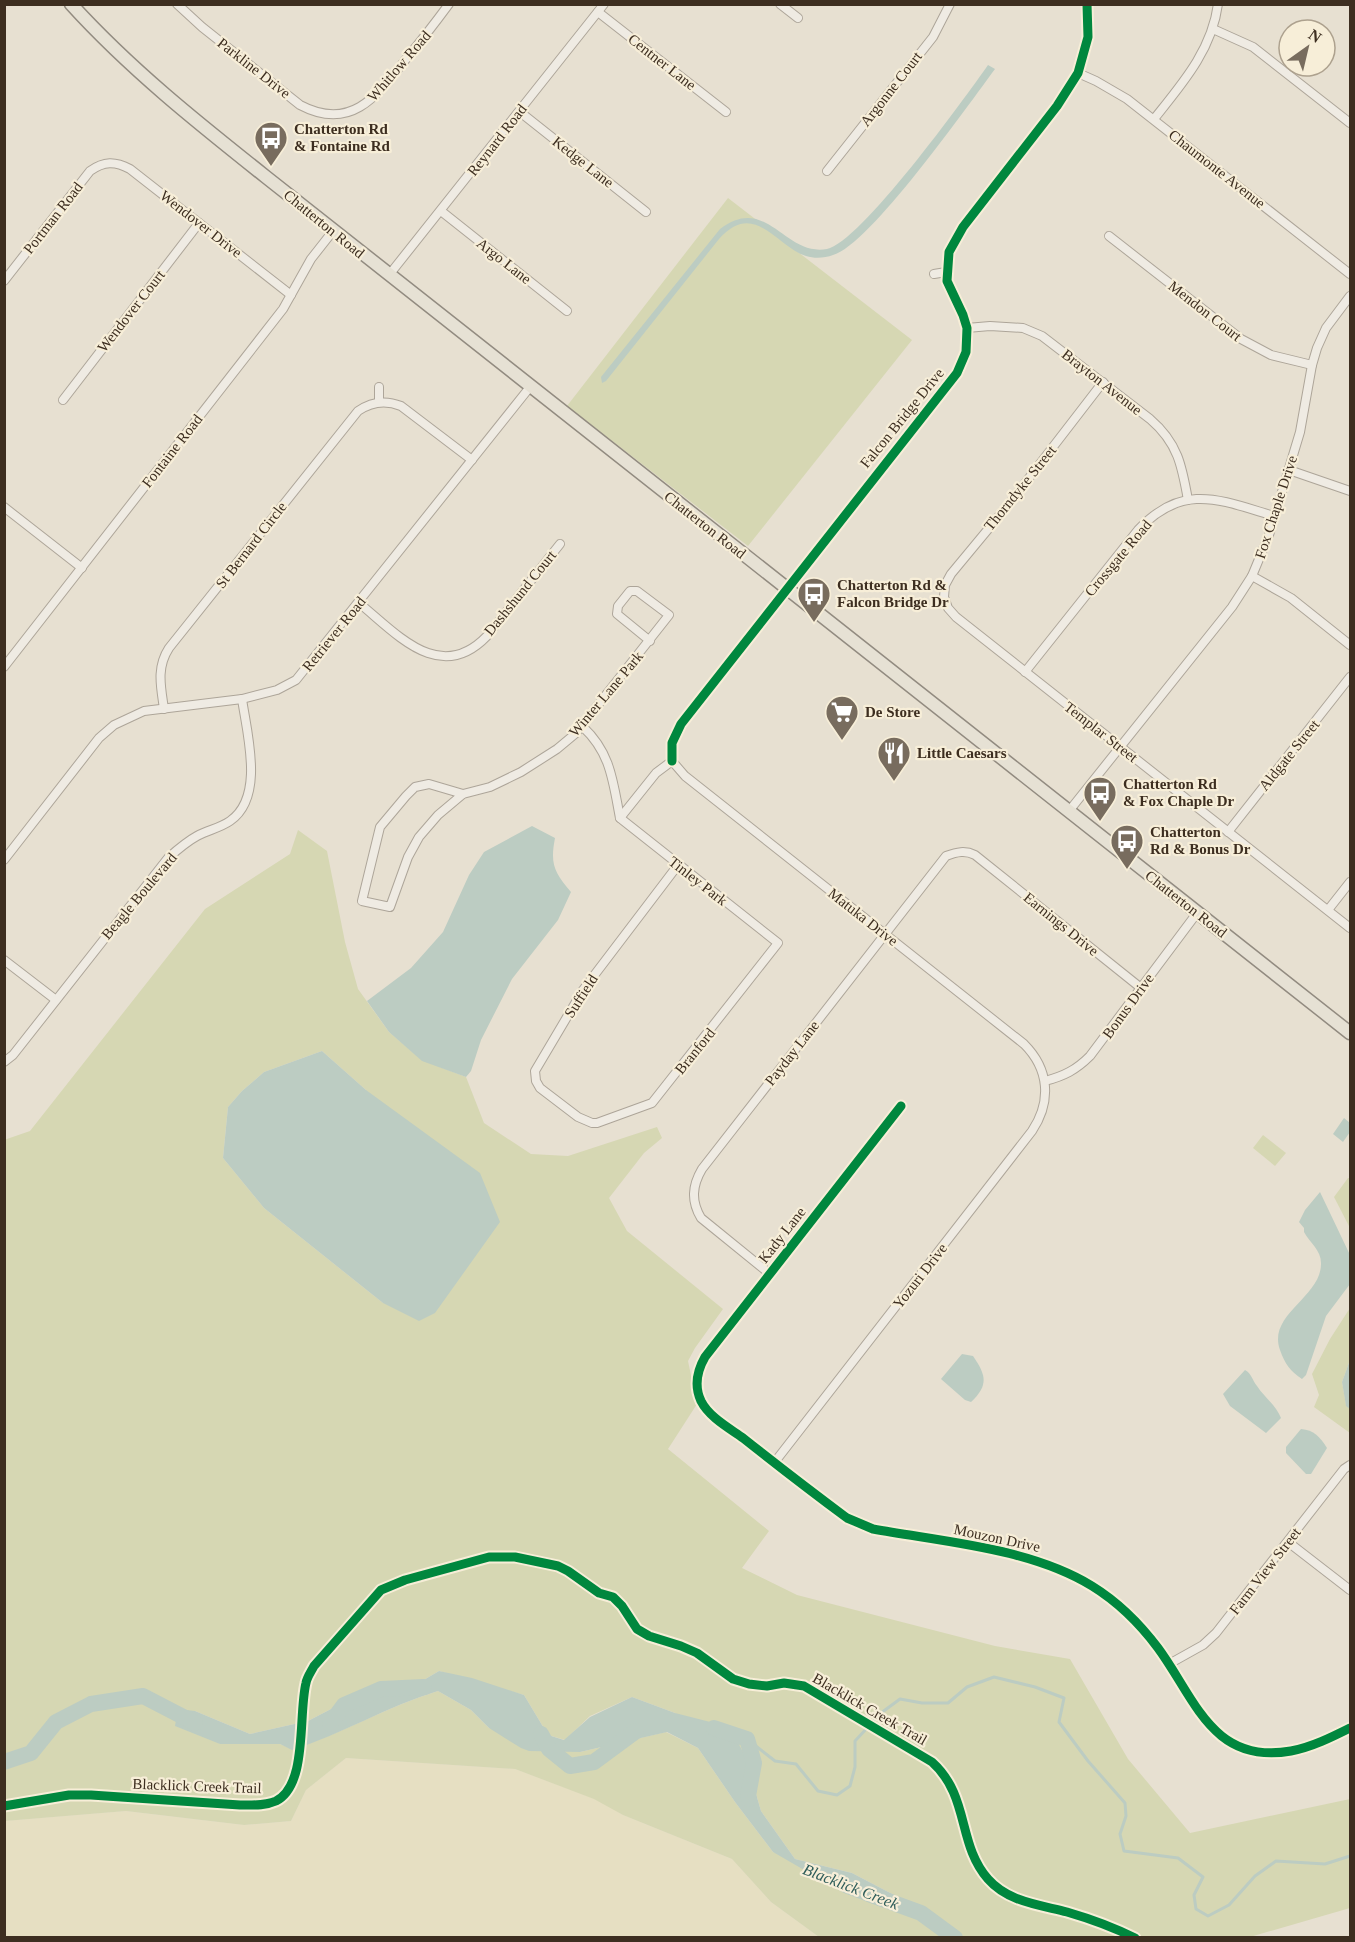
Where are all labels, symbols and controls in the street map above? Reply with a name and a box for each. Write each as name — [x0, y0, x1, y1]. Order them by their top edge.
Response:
north arrow — [1277, 18, 1337, 78]
text: N — [1306, 26, 1325, 47]
street label: Whitlow Road — [364, 27, 434, 104]
street label: Centner Lane — [625, 31, 699, 94]
street label: Parkline Drive — [214, 35, 294, 102]
street label: Argonne Court — [857, 48, 926, 129]
street label: Reynard Road — [464, 101, 530, 179]
bus stop icon: Chatterton Rd & Fontaine Rd — [253, 120, 289, 167]
place label: Chatterton Rd & Fontaine Rd — [294, 121, 390, 154]
street label: Chaumonte Avenue — [1166, 126, 1269, 212]
street label: Kedge Lane — [549, 133, 617, 191]
street label: Portman Road — [20, 179, 86, 257]
street label: Wendover Drive — [157, 187, 245, 261]
street label: Chatterton Road — [281, 187, 368, 262]
street label: Argo Lane — [474, 235, 535, 287]
street label: Wendover Court — [94, 266, 168, 355]
street label: Mendon Court — [1165, 278, 1245, 345]
street label: Brayton Avenue — [1059, 346, 1145, 418]
street label: Falcon Bridge Drive — [857, 365, 947, 471]
street label: Fontaine Road — [139, 411, 206, 491]
street label: Thorndyke Street — [981, 442, 1060, 534]
street label: Fox Chaple Drive — [1252, 453, 1300, 561]
street label: Chatterton Road — [661, 488, 749, 562]
street label: St Bernard Circle — [212, 498, 290, 591]
street label: Crossgate Road — [1081, 516, 1155, 599]
street label: Dashshund Court — [481, 547, 560, 639]
bus stop icon: Chatterton Rd & Falcon Bridge Dr — [796, 576, 832, 623]
place label: Chatterton Rd & Falcon Bridge Dr — [837, 577, 949, 610]
street label: Retriever Road — [299, 593, 369, 674]
street label: Winter Lane Park — [566, 648, 647, 740]
supermarket icon: De Store — [824, 694, 860, 741]
street label: Templar Street — [1061, 698, 1141, 766]
place label: De Store — [865, 704, 920, 720]
street label: Aldgate Street — [1256, 716, 1323, 794]
restaurant icon: Little Caesars — [876, 735, 912, 782]
place label: Little Caesars — [917, 745, 1007, 761]
bus stop icon: Chatterton Rd & Fox Chaple Dr — [1082, 775, 1118, 822]
place label: Chatterton Rd & Fox Chaple Dr — [1123, 776, 1235, 809]
bus stop icon: Chatterton Rd & Bonus Dr — [1109, 823, 1145, 870]
place label: Chatterton Rd & Bonus Dr — [1150, 824, 1251, 857]
street label: Beagle Boulevard — [98, 849, 180, 942]
street label: Tinley Park — [666, 853, 731, 909]
street label: Chatterton Road — [1142, 867, 1230, 941]
street label: Matuka Drive — [825, 885, 901, 949]
street label: Earnings Drive — [1021, 889, 1102, 959]
street label: Bonus Drive — [1099, 970, 1157, 1042]
street label: Suffield — [561, 971, 601, 1021]
street label: Payday Lane — [762, 1017, 822, 1089]
street label: Branford — [672, 1025, 719, 1077]
street label: Kady Lane — [755, 1204, 809, 1266]
street label: Yozuri Drive — [890, 1240, 951, 1312]
street label: Mouzon Drive — [952, 1521, 1042, 1555]
street label: Farm View Street — [1226, 1524, 1304, 1617]
street label: Blacklick Creek Trail — [810, 1670, 930, 1748]
street label: Blacklick Creek Trail — [132, 1776, 262, 1796]
water label: Blacklick Creek — [801, 1860, 902, 1913]

